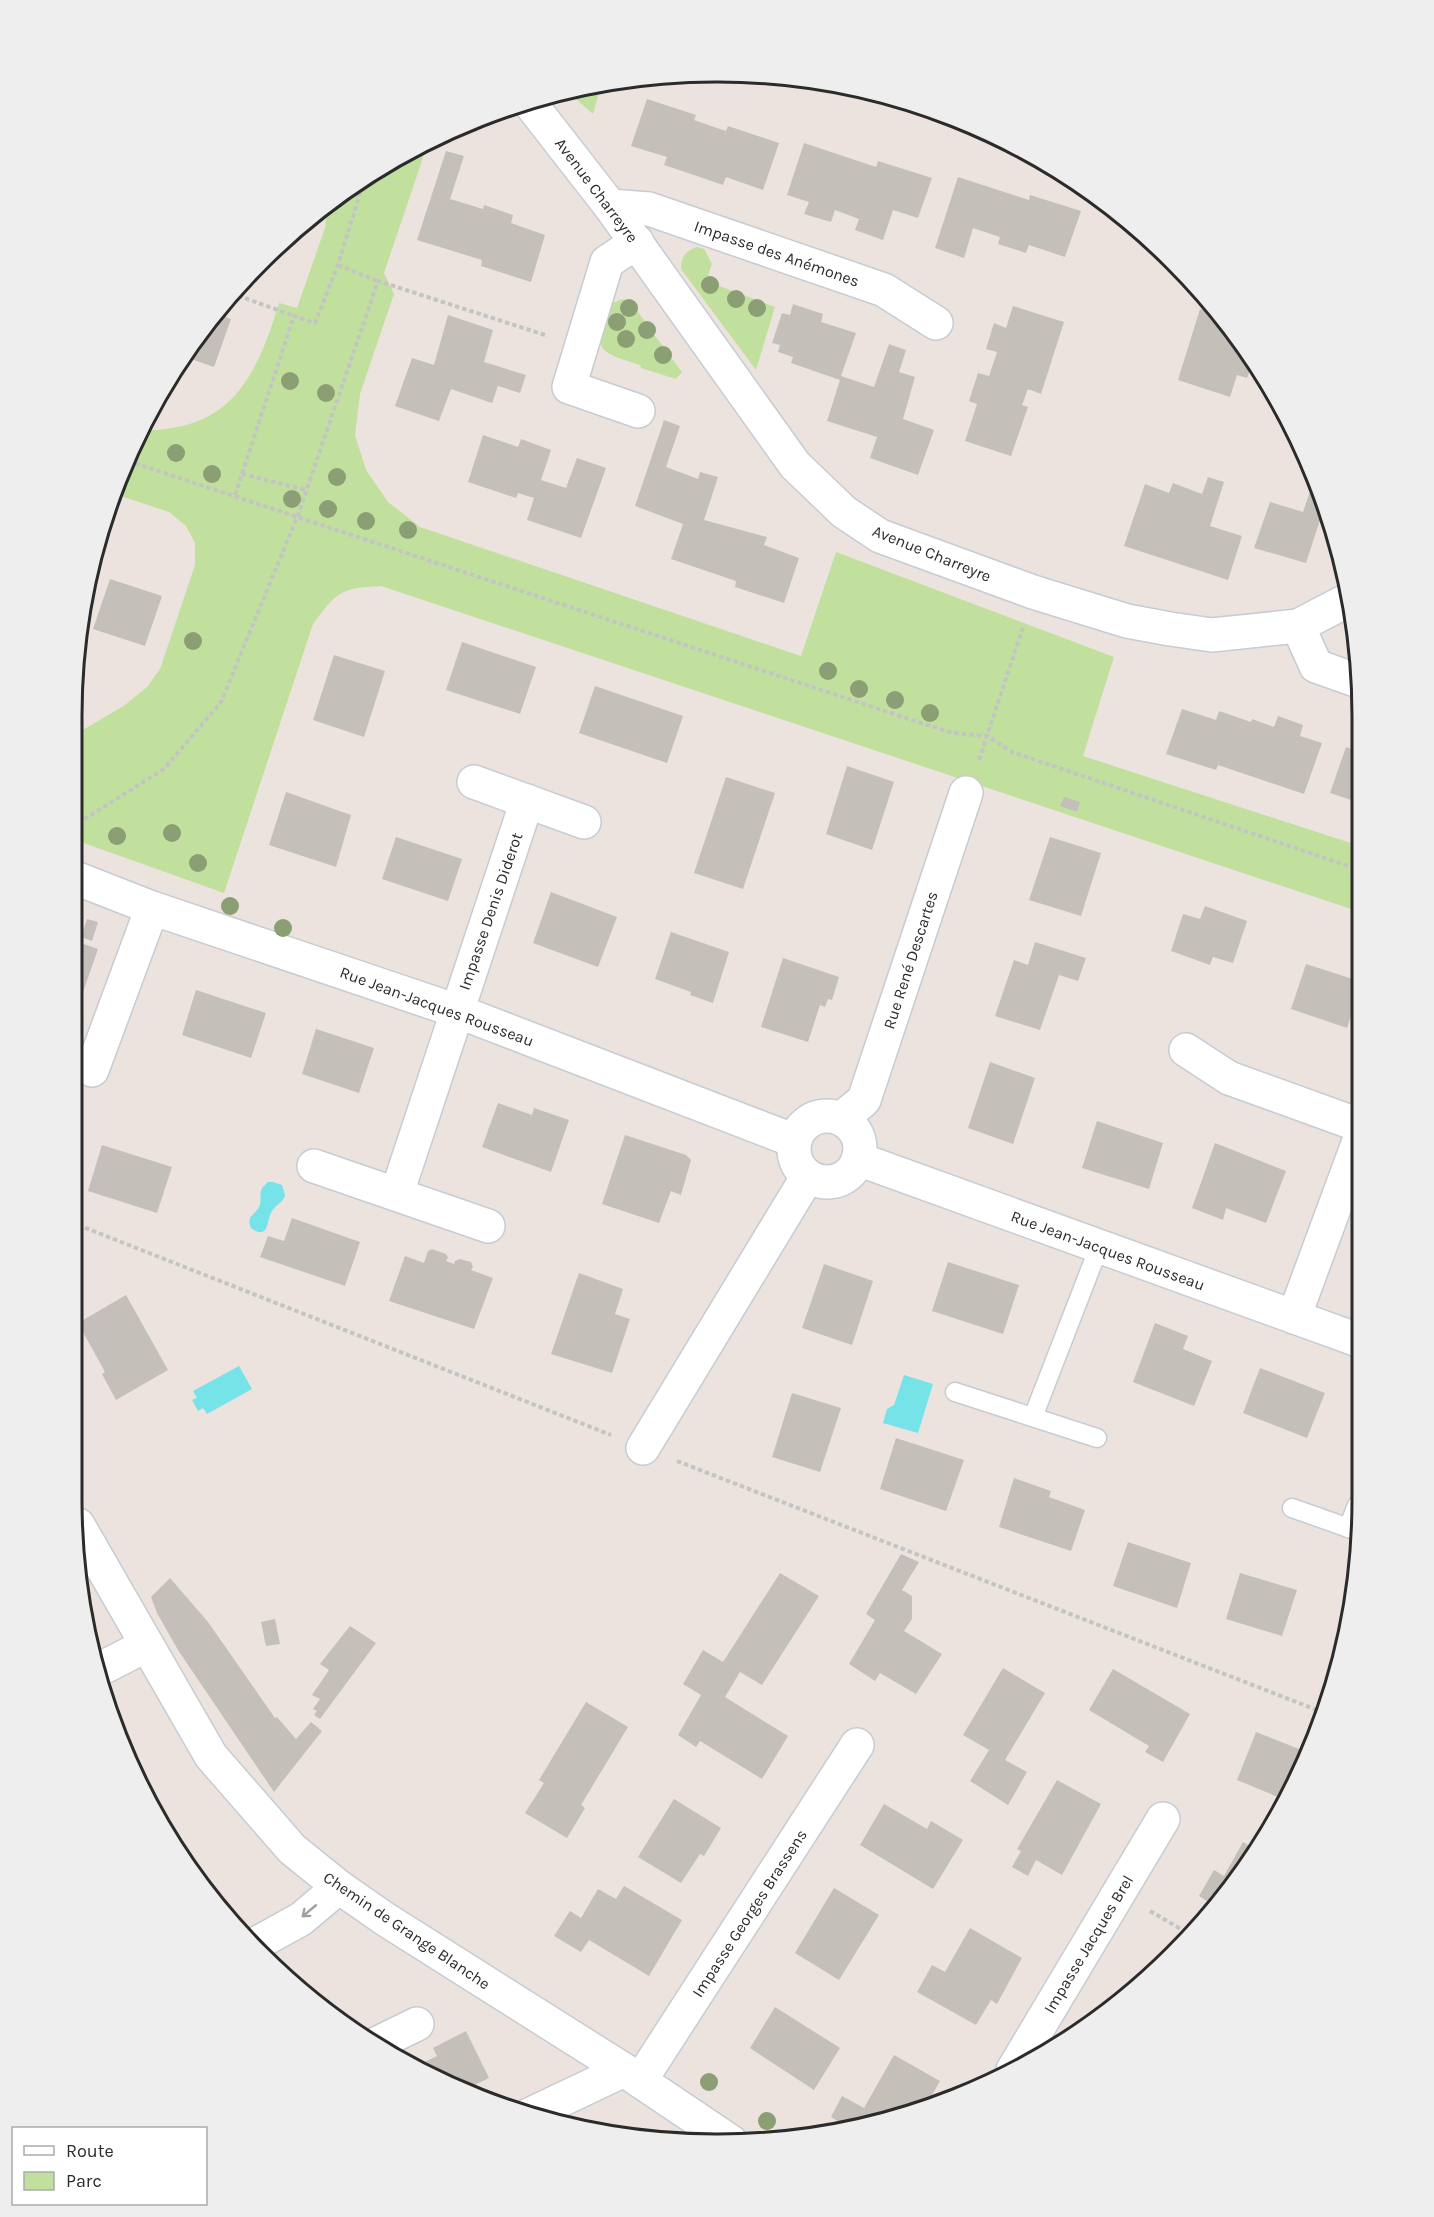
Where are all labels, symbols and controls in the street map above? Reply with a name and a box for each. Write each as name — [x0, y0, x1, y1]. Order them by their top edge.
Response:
street label: Avenue Charreyre — [551, 134, 642, 246]
street label: Impasse des Anémones — [692, 216, 862, 291]
street label: Avenue Charreyre — [870, 521, 994, 586]
street label: Impasse Denis Diderot — [455, 830, 526, 992]
street label: Rue René Descartes — [879, 889, 942, 1032]
street label: Rue Jean-Jacques Rousseau — [337, 962, 536, 1050]
street label: Rue Jean-Jacques Rousseau — [1008, 1206, 1207, 1294]
street label: Impasse Georges Brassens — [688, 1826, 811, 2001]
street label: Chemin de Grange Blanche — [320, 1867, 494, 1993]
street label: Impasse Jacques Brel — [1040, 1872, 1137, 2017]
one-way arrow — [301, 1905, 317, 1918]
legend — [12, 2127, 207, 2205]
text: Route — [66, 2140, 114, 2162]
text: Parc — [66, 2170, 102, 2192]

